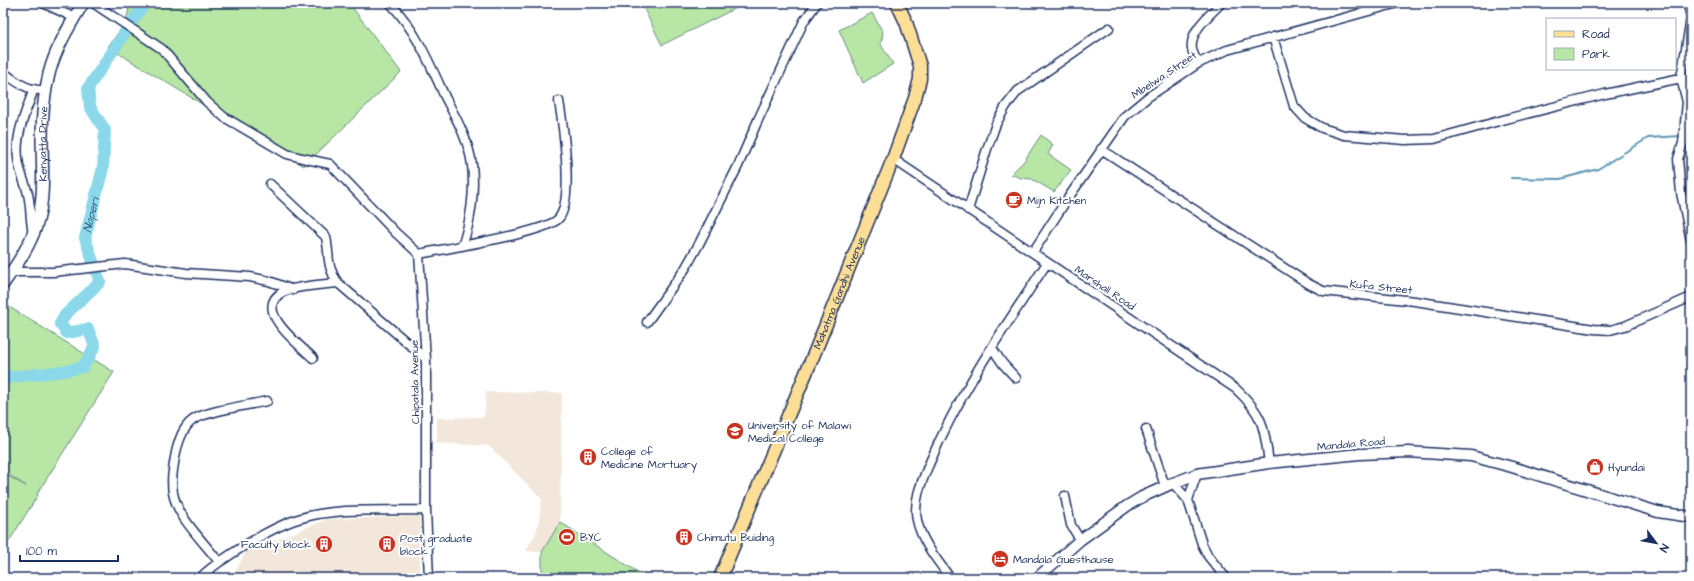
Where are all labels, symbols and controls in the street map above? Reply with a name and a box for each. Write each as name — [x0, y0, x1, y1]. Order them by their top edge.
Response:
legend — [1546, 18, 1676, 70]
text: Road — [1582, 26, 1610, 43]
text: Park — [1582, 46, 1610, 63]
street label: Mbelwa Street — [1128, 47, 1200, 102]
street label: Kenyatta Drive — [34, 105, 51, 181]
cafe icon: Mijn Kitchen — [1004, 190, 1024, 210]
place label: Mijn Kitchen — [1027, 193, 1087, 208]
water label: Naperi — [78, 194, 104, 234]
street label: Mahatma Gandhi Avenue — [809, 234, 868, 351]
street label: Marshall Road — [1072, 262, 1139, 314]
street label: Kufa Street — [1349, 276, 1414, 298]
street label: Chipatala Avenue — [407, 340, 423, 424]
place label: University of Malawi Medical College — [748, 418, 851, 447]
school or university icon: University of Malawi Medical College — [725, 421, 745, 441]
street label: Mandala Road — [1316, 434, 1386, 454]
place label: College of Medicine Mortuary — [601, 444, 697, 473]
building icon: College of Medicine Mortuary — [578, 447, 598, 467]
shop icon: Hyundai — [1585, 457, 1605, 477]
place label: Hyundai — [1608, 460, 1645, 476]
north arrow — [1636, 523, 1676, 563]
sports icon: BYC — [557, 527, 577, 547]
building icon: Chimutu Buiding — [674, 527, 694, 547]
place label: BYC — [580, 530, 602, 545]
place label: Chimutu Buiding — [697, 530, 774, 546]
place label: Post graduate block — [400, 531, 472, 559]
building icon: Faculty block — [314, 534, 334, 554]
building icon: Post graduate block — [377, 534, 397, 554]
scale bar — [20, 537, 118, 563]
place label: Faculty block — [241, 537, 311, 553]
text: N — [1656, 541, 1672, 555]
text: 100 m — [26, 543, 57, 560]
hotel icon: Mandala Guesthause — [990, 549, 1010, 569]
place label: Mandala Guesthause — [1013, 552, 1113, 567]

